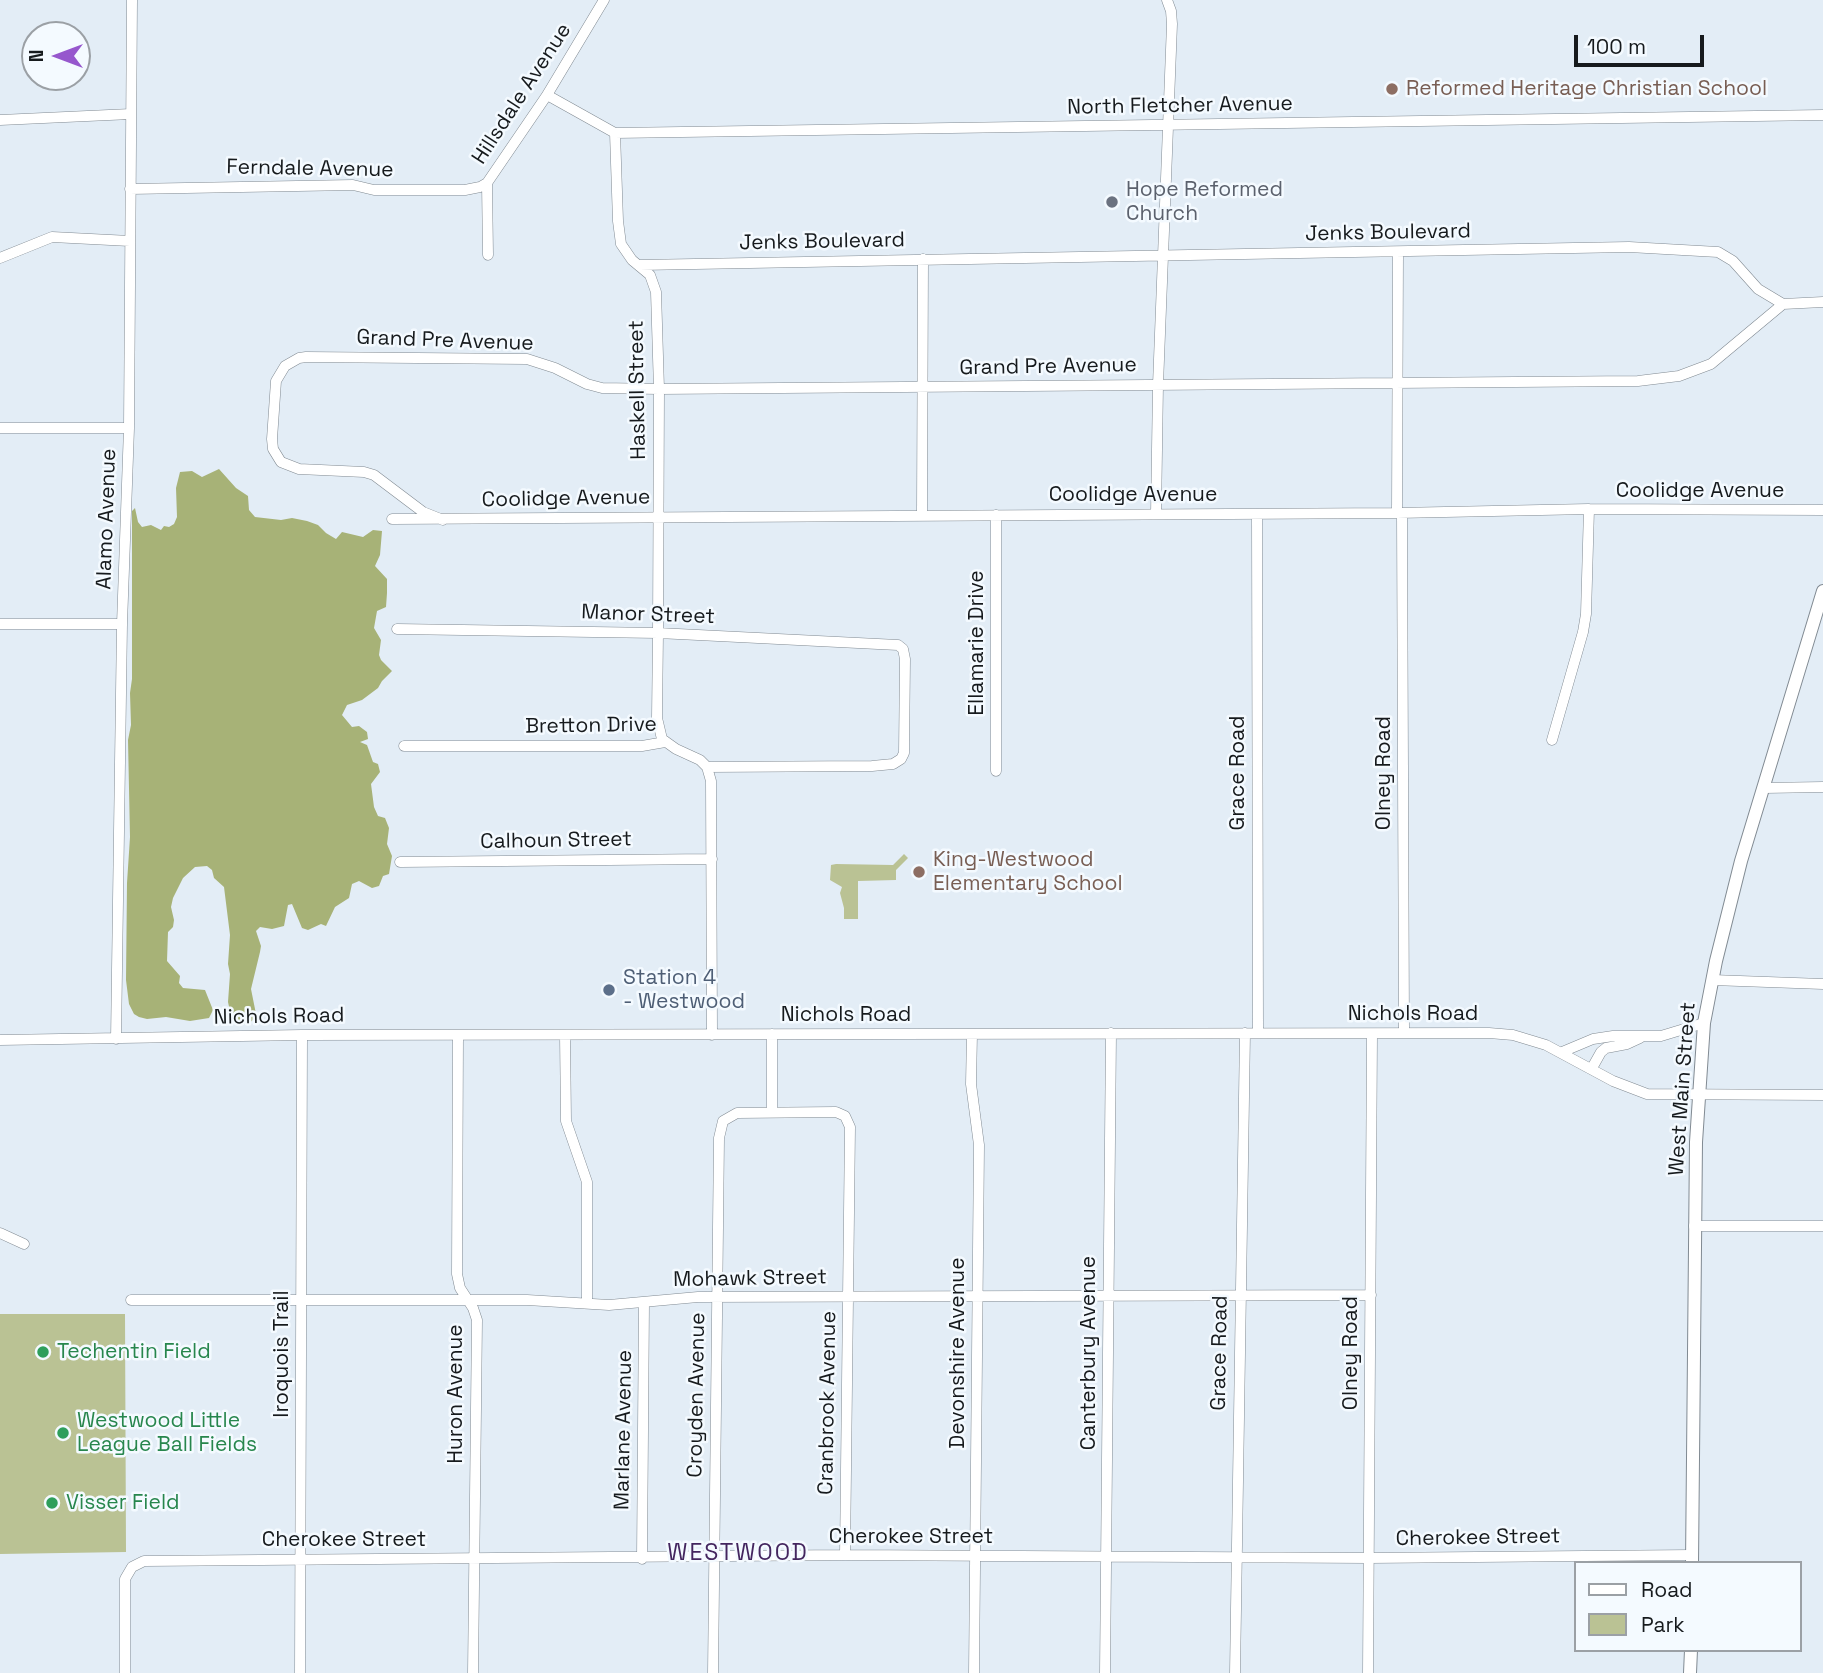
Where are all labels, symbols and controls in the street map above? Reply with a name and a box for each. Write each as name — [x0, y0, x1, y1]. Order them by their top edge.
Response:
street label: Hillsdale Avenue — [467, 19, 577, 169]
north arrow — [21, 21, 91, 91]
scale bar — [1578, 21, 1708, 65]
text: 100 m — [1587, 33, 1646, 60]
text: N — [24, 50, 49, 62]
place label: Reformed Heritage Christian School — [1406, 76, 1767, 102]
marker: Reformed Heritage Christian School — [1384, 81, 1400, 97]
street label: North Fletcher Avenue — [1067, 91, 1293, 121]
street label: Ferndale Avenue — [226, 155, 394, 183]
place label: Hope Reformed Church — [1126, 177, 1283, 227]
marker: Hope Reformed Church — [1104, 194, 1120, 210]
street label: Jenks Boulevard — [1305, 219, 1471, 247]
street label: Jenks Boulevard — [739, 228, 905, 256]
street label: Haskell Street — [624, 320, 652, 460]
street label: Grand Pre Avenue — [356, 325, 534, 357]
street label: Grand Pre Avenue — [959, 353, 1137, 381]
street label: Alamo Avenue — [92, 448, 122, 590]
street label: Coolidge Avenue — [1616, 478, 1784, 504]
street label: Coolidge Avenue — [1049, 482, 1217, 508]
street label: Coolidge Avenue — [481, 485, 651, 513]
street label: Ellamarie Drive — [964, 570, 990, 716]
street label: Manor Street — [581, 600, 715, 630]
street label: Bretton Drive — [525, 712, 657, 740]
street label: Grace Road — [1225, 715, 1251, 831]
street label: Olney Road — [1371, 716, 1397, 830]
street label: Calhoun Street — [480, 827, 632, 855]
place label: King-Westwood Elementary School — [933, 847, 1123, 897]
marker: King-Westwood Elementary School — [911, 864, 927, 880]
place label: Station 4 - Westwood — [623, 965, 745, 1015]
marker: Station 4 - Westwood — [601, 982, 617, 998]
street label: Nichols Road — [1348, 1001, 1478, 1027]
street label: West Main Street — [1664, 1001, 1702, 1177]
street label: Nichols Road — [781, 1002, 911, 1028]
street label: Nichols Road — [213, 1003, 345, 1031]
street label: Canterbury Avenue — [1076, 1256, 1102, 1450]
street label: Devonshire Avenue — [945, 1257, 971, 1449]
street label: Mohawk Street — [673, 1265, 827, 1293]
street label: Iroquois Trail — [269, 1290, 295, 1418]
street label: Grace Road — [1206, 1295, 1234, 1411]
street label: Olney Road — [1338, 1296, 1364, 1410]
street label: Cranbrook Avenue — [814, 1311, 842, 1495]
street label: Croyden Avenue — [683, 1312, 711, 1478]
street label: Huron Avenue — [443, 1324, 469, 1464]
place label: Techentin Field — [57, 1339, 211, 1365]
marker: Techentin Field — [35, 1344, 51, 1360]
street label: Marlane Avenue — [610, 1350, 638, 1510]
place label: Westwood Little League Ball Fields — [77, 1408, 257, 1458]
marker: Westwood Little League Ball Fields — [55, 1425, 71, 1441]
place label: Visser Field — [66, 1490, 180, 1516]
marker: Visser Field — [44, 1495, 60, 1511]
street label: Cherokee Street — [829, 1524, 993, 1550]
street label: Cherokee Street — [1396, 1524, 1560, 1552]
street label: Cherokee Street — [262, 1527, 426, 1553]
district label: WESTWOOD — [668, 1540, 808, 1568]
legend — [1574, 1561, 1802, 1652]
text: Road — [1641, 1576, 1693, 1603]
text: Park — [1641, 1611, 1685, 1638]

